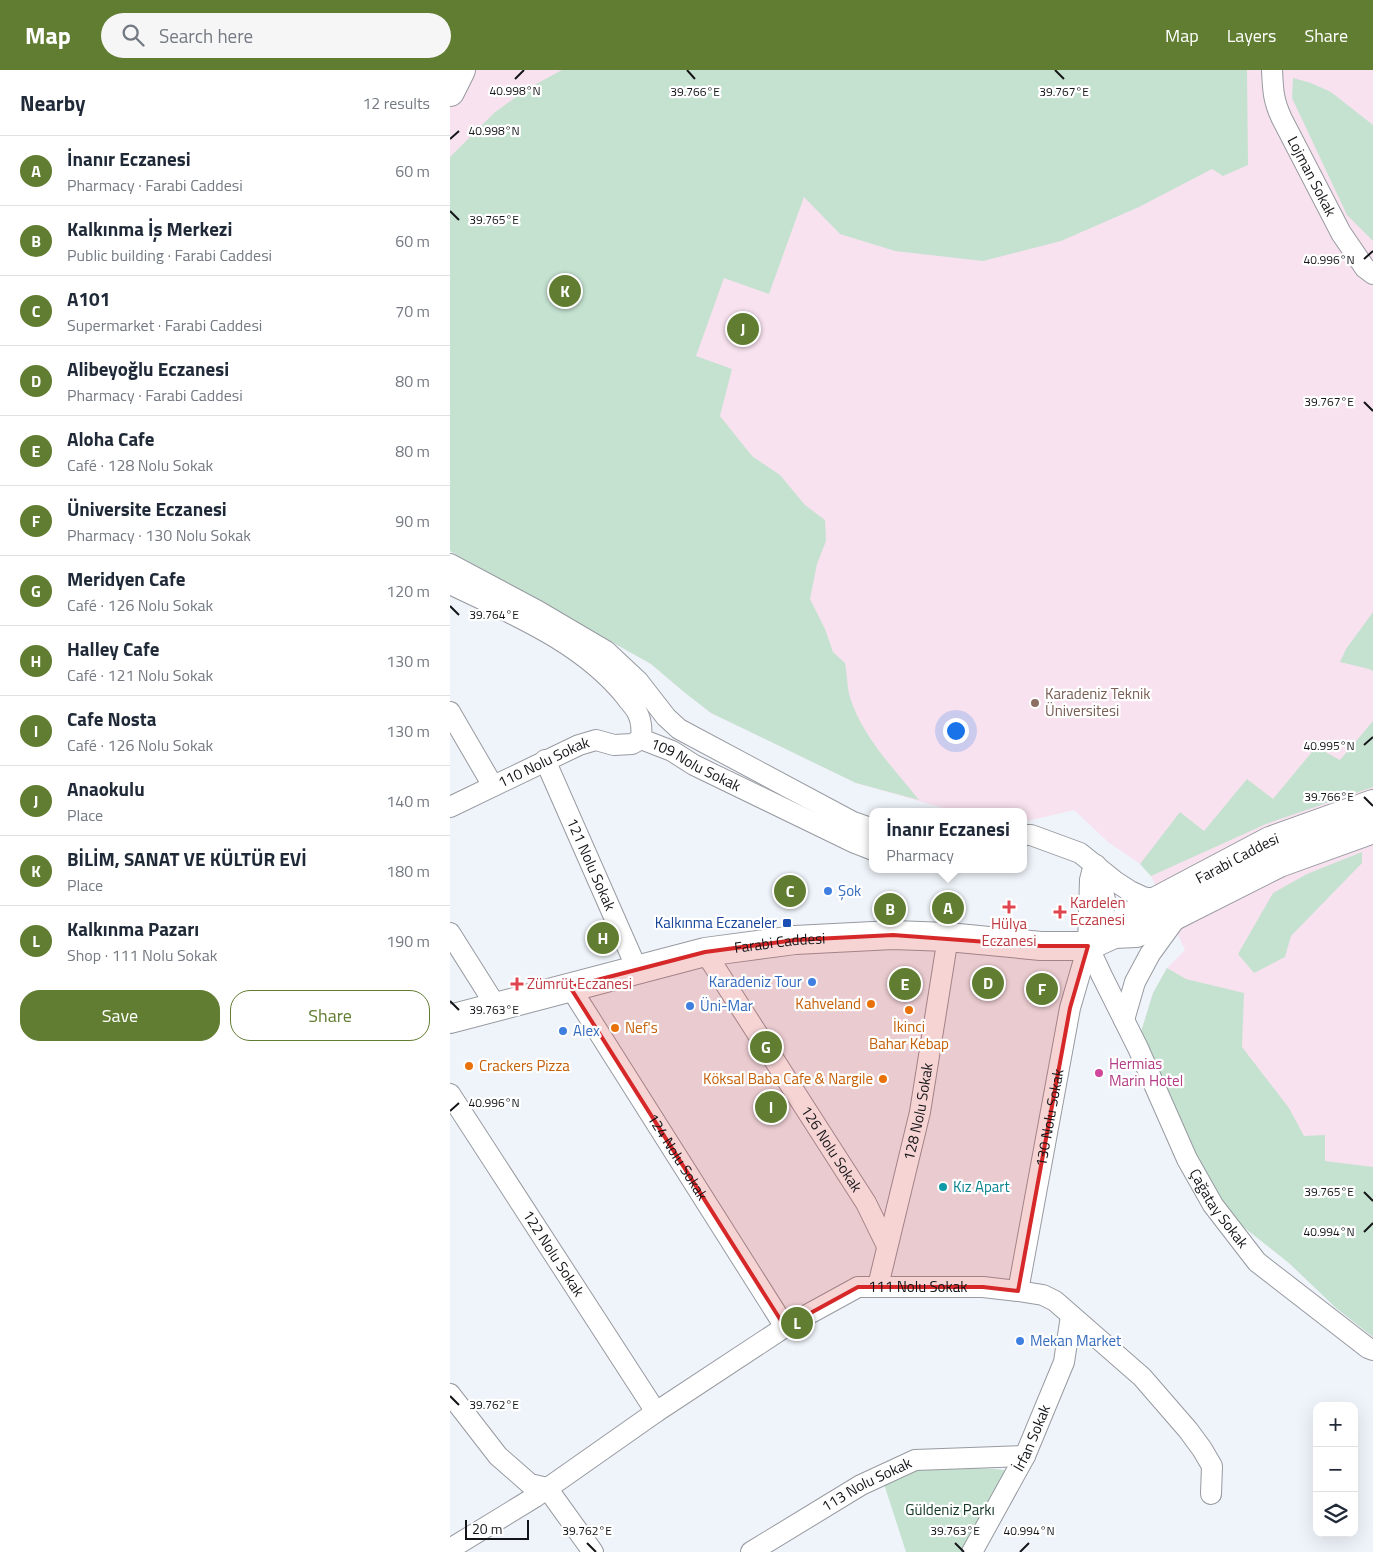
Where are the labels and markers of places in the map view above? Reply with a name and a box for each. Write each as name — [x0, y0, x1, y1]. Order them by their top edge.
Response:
pin: K — [549, 272, 581, 310]
pin: J — [727, 310, 759, 348]
place label: Karadeniz Teknik Üniversitesi — [1045, 682, 1151, 722]
marker: Karadeniz Teknik Üniversitesi — [1029, 697, 1041, 709]
pin: C — [774, 872, 806, 910]
place label: Şok — [838, 879, 861, 902]
marker: Şok — [822, 885, 834, 897]
pin: A — [932, 889, 964, 927]
pin: B — [874, 890, 906, 928]
place label: Kardelen Eczanesi — [1070, 891, 1126, 931]
marker: Hülya Eczanesi — [1003, 901, 1015, 913]
marker: Kardelen Eczanesi — [1054, 906, 1066, 918]
place label: Kalkınma Eczaneler — [655, 911, 777, 934]
place label: Hülya Eczanesi — [982, 912, 1036, 952]
marker: Kalkınma Eczaneler — [781, 917, 793, 929]
pin: H — [587, 919, 619, 957]
pin: D — [972, 964, 1004, 1002]
pin: E — [889, 965, 921, 1003]
place label: Karadeniz Tour — [709, 970, 802, 993]
pin: F — [1026, 970, 1058, 1008]
place label: Zümrüt Eczanesi — [527, 972, 632, 995]
marker: Karadeniz Tour — [806, 976, 818, 988]
marker: Zümrüt Eczanesi — [511, 978, 523, 990]
place label: Kahveland — [795, 992, 861, 1015]
place label: Üni-Mar — [700, 994, 753, 1017]
marker: Kahveland — [865, 998, 877, 1010]
marker: Üni-Mar — [684, 1000, 696, 1012]
marker: İkinci Bahar Kebap — [903, 1004, 915, 1016]
place label: İkinci Bahar Kebap — [869, 1015, 949, 1055]
place label: Nef's — [625, 1016, 658, 1039]
place label: Alex — [573, 1019, 600, 1042]
marker: Nef's — [609, 1022, 621, 1034]
marker: Alex — [557, 1025, 569, 1037]
pin: G — [750, 1028, 782, 1066]
place label: Hermias Marin Hotel — [1109, 1052, 1183, 1092]
place label: Crackers Pizza — [479, 1054, 570, 1077]
marker: Crackers Pizza — [463, 1060, 475, 1072]
place label: Köksal Baba Cafe & Nargile — [703, 1067, 873, 1090]
marker: Hermias Marin Hotel — [1093, 1067, 1105, 1079]
marker: Köksal Baba Cafe & Nargile — [877, 1073, 889, 1085]
pin: I — [755, 1088, 787, 1126]
place label: Kız Apart — [953, 1175, 1010, 1198]
marker: Kız Apart — [937, 1181, 949, 1193]
pin: L — [781, 1304, 813, 1342]
place label: Mekan Market — [1030, 1329, 1122, 1352]
marker: Mekan Market — [1014, 1335, 1026, 1347]

